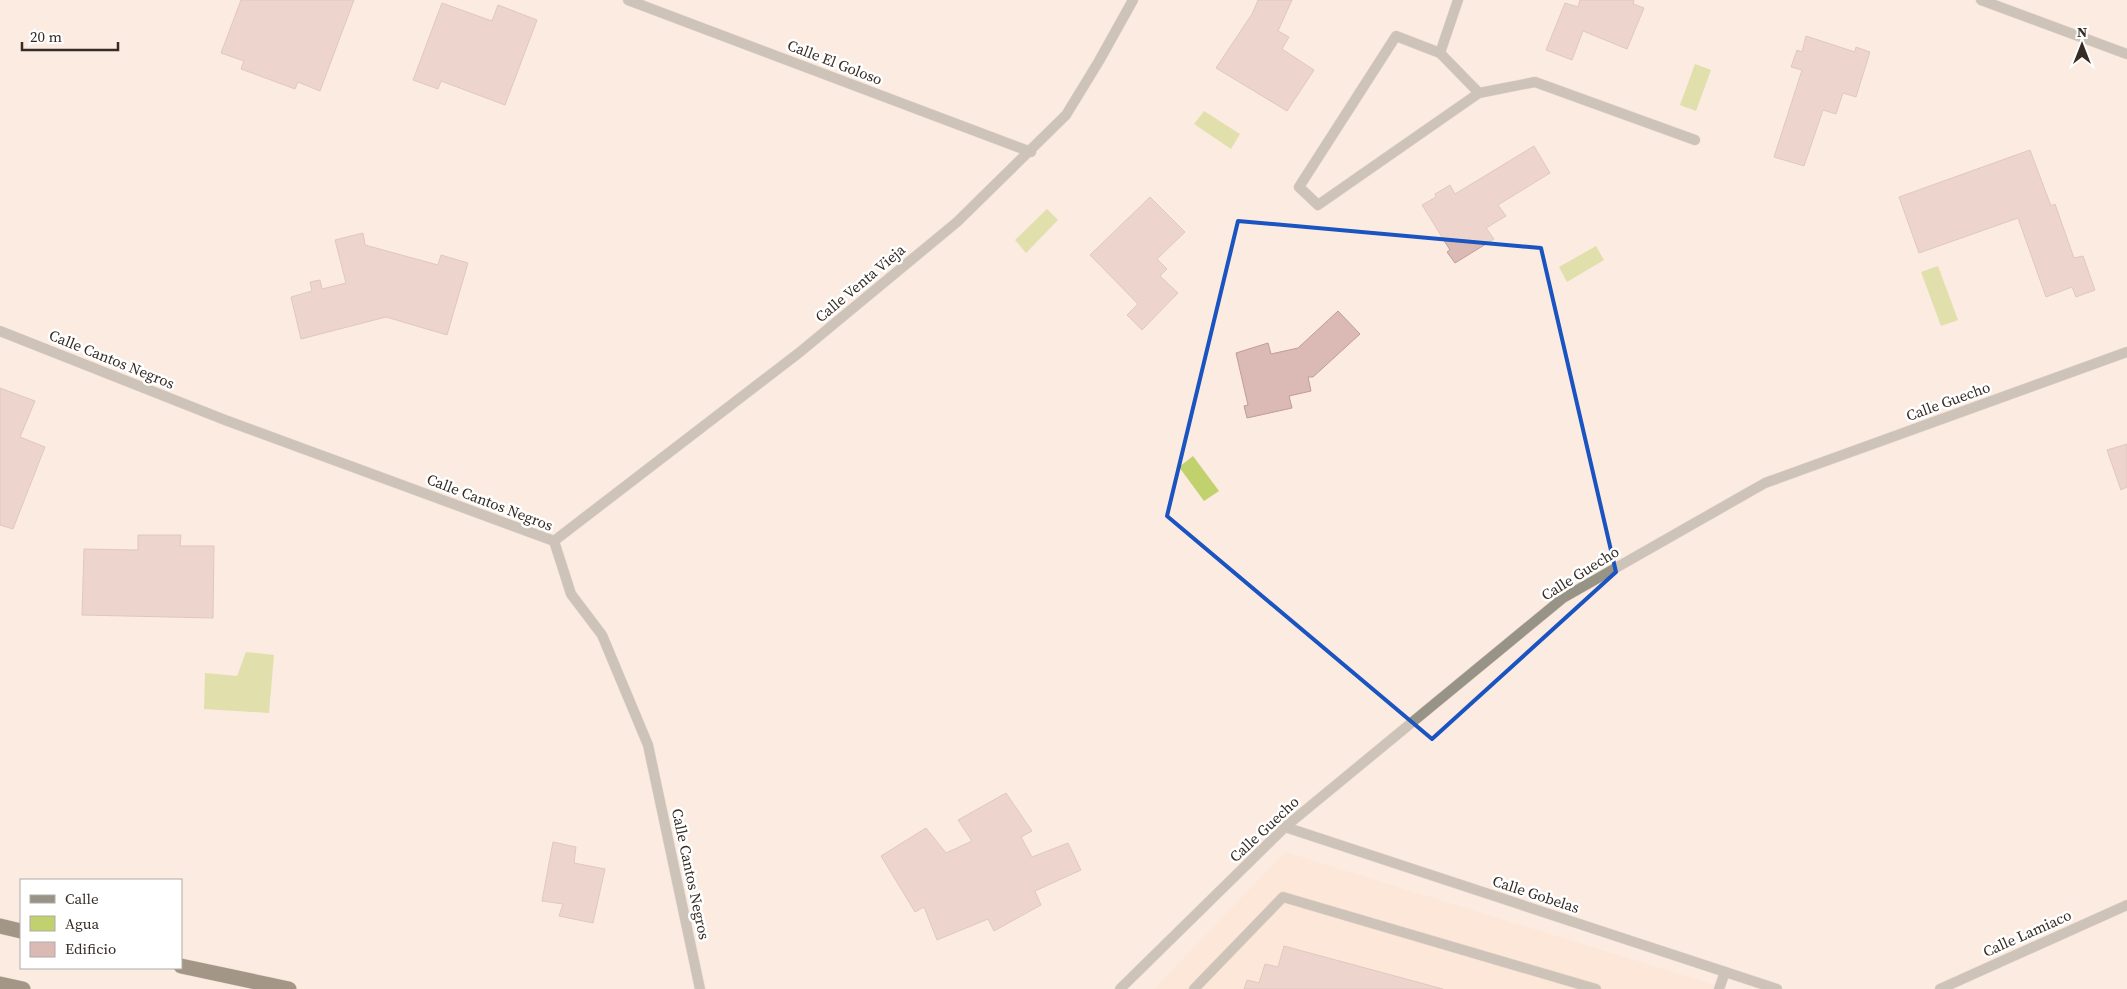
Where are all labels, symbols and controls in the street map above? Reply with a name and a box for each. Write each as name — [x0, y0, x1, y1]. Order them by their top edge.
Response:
scale bar — [22, 20, 119, 52]
north arrow — [2057, 20, 2107, 70]
text: N — [2077, 22, 2087, 42]
text: 20 m — [30, 26, 62, 47]
street label: Calle El Goloso — [785, 34, 885, 90]
street label: Calle Venta Vieja — [811, 239, 910, 327]
street label: Calle Cantos Negros — [46, 324, 178, 394]
street label: Calle Guecho — [1903, 376, 1993, 426]
street label: Calle Cantos Negros — [424, 468, 556, 536]
street label: Calle Guecho — [1537, 541, 1623, 605]
street label: Calle Guecho — [1225, 791, 1303, 867]
street label: Calle Cantos Negros — [667, 807, 715, 941]
street label: Calle Gobelas — [1490, 870, 1582, 918]
legend — [20, 879, 182, 969]
text: Calle — [65, 888, 99, 909]
street label: Calle Lamiaco — [1979, 904, 2075, 962]
text: Agua — [65, 913, 99, 934]
text: Edificio — [65, 938, 116, 959]

